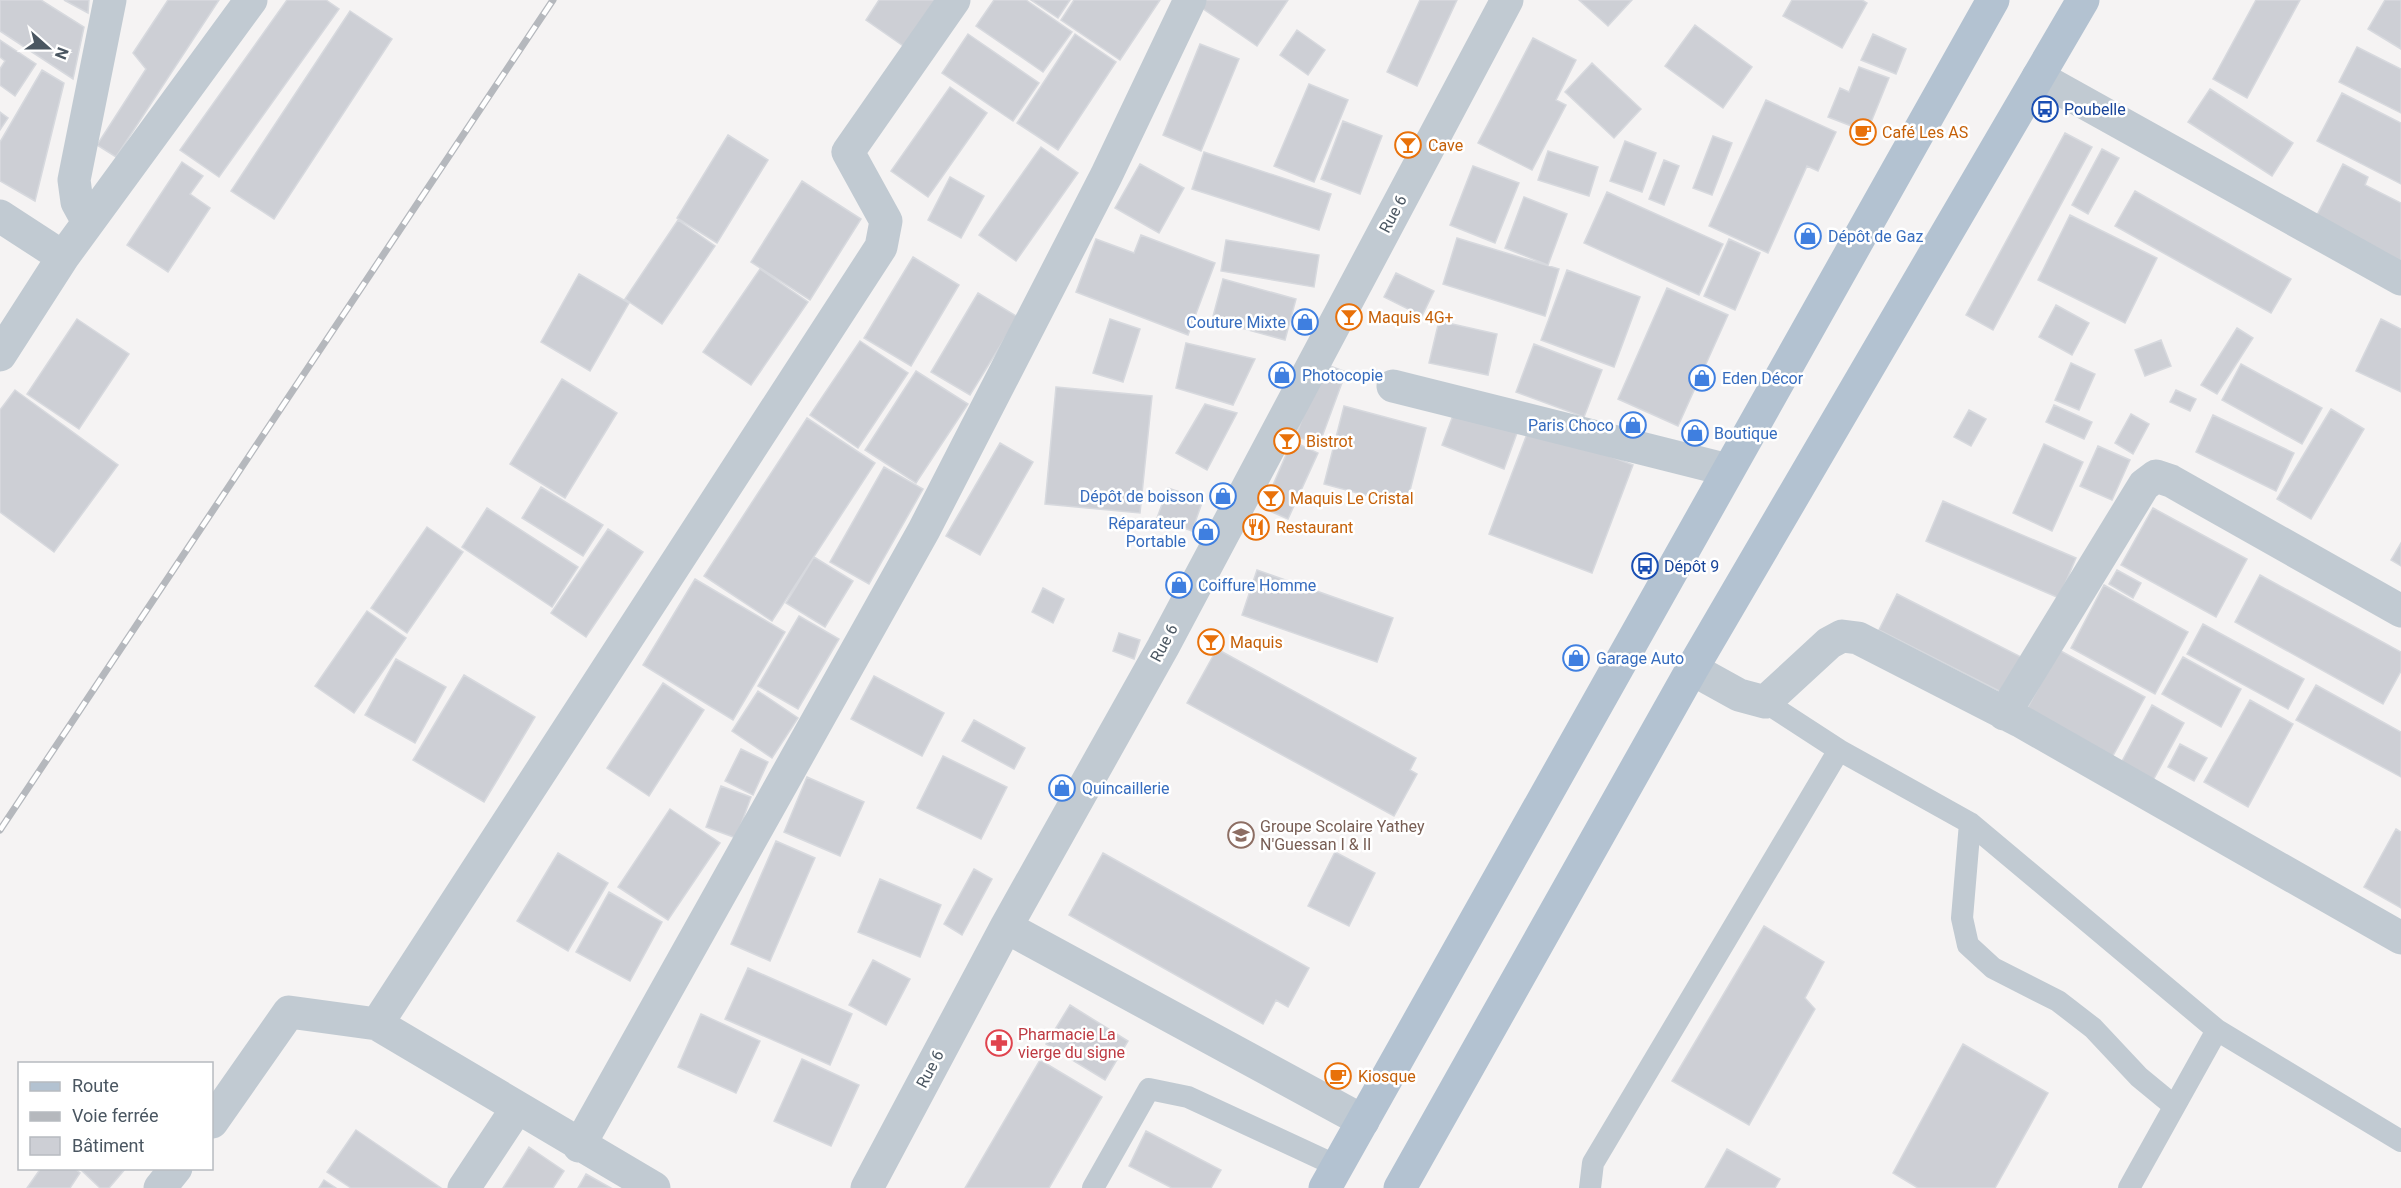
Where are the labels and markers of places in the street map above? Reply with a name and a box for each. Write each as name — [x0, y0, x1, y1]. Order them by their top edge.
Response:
bus stop icon: Poubelle — [2030, 94, 2060, 124]
place label: Poubelle — [2064, 100, 2126, 119]
cafe icon: Café Les AS — [1848, 117, 1878, 147]
place label: Café Les AS — [1882, 123, 1968, 142]
bar icon: Cave — [1393, 130, 1423, 160]
place label: Cave — [1428, 136, 1463, 155]
shop icon: Dépôt de Gaz — [1793, 221, 1823, 251]
place label: Dépôt de Gaz — [1828, 227, 1923, 246]
bar icon: Maquis 4G+ — [1334, 302, 1364, 332]
shop icon: Couture Mixte — [1290, 307, 1320, 337]
place label: Maquis 4G+ — [1368, 308, 1454, 327]
place label: Couture Mixte — [1186, 313, 1286, 332]
shop icon: Photocopie — [1267, 360, 1297, 390]
shop icon: Eden Décor — [1687, 363, 1717, 393]
place label: Photocopie — [1302, 366, 1383, 385]
place label: Eden Décor — [1722, 369, 1804, 388]
shop icon: Paris Choco — [1618, 410, 1648, 440]
place label: Paris Choco — [1528, 416, 1614, 435]
shop icon: Boutique — [1680, 418, 1710, 448]
place label: Boutique — [1714, 424, 1777, 443]
bar icon: Bistrot — [1272, 426, 1302, 456]
place label: Bistrot — [1306, 432, 1353, 451]
shop icon: Dépôt de boisson — [1208, 481, 1238, 511]
bar icon: Maquis Le Cristal — [1256, 483, 1286, 513]
place label: Dépôt de boisson — [1080, 487, 1204, 506]
place label: Maquis Le Cristal — [1290, 489, 1414, 508]
restaurant icon: Restaurant — [1241, 512, 1271, 542]
place label: Réparateur Portable — [1108, 514, 1187, 551]
shop icon: Réparateur Portable — [1191, 517, 1221, 547]
place label: Restaurant — [1276, 518, 1353, 537]
bus stop icon: Dépôt 9 — [1630, 551, 1660, 581]
place label: Dépôt 9 — [1664, 557, 1719, 576]
shop icon: Coiffure Homme — [1164, 570, 1194, 600]
place label: Coiffure Homme — [1198, 576, 1316, 595]
bar icon: Maquis — [1196, 627, 1226, 657]
place label: Maquis — [1230, 633, 1283, 652]
shop icon: Garage Auto — [1561, 643, 1591, 673]
place label: Garage Auto — [1596, 649, 1684, 668]
shop icon: Quincaillerie — [1047, 773, 1077, 803]
place label: Quincaillerie — [1082, 779, 1170, 798]
place label: Groupe Scolaire Yathey N'Guessan I & II — [1260, 817, 1425, 854]
school or university icon: Groupe Scolaire Yathey N'Guessan I & II — [1226, 820, 1256, 850]
place label: Pharmacie La vierge du signe — [1018, 1025, 1125, 1062]
pharmacy icon: Pharmacie La vierge du signe — [984, 1028, 1014, 1058]
cafe icon: Kiosque — [1323, 1061, 1353, 1091]
place label: Kiosque — [1358, 1067, 1416, 1086]

